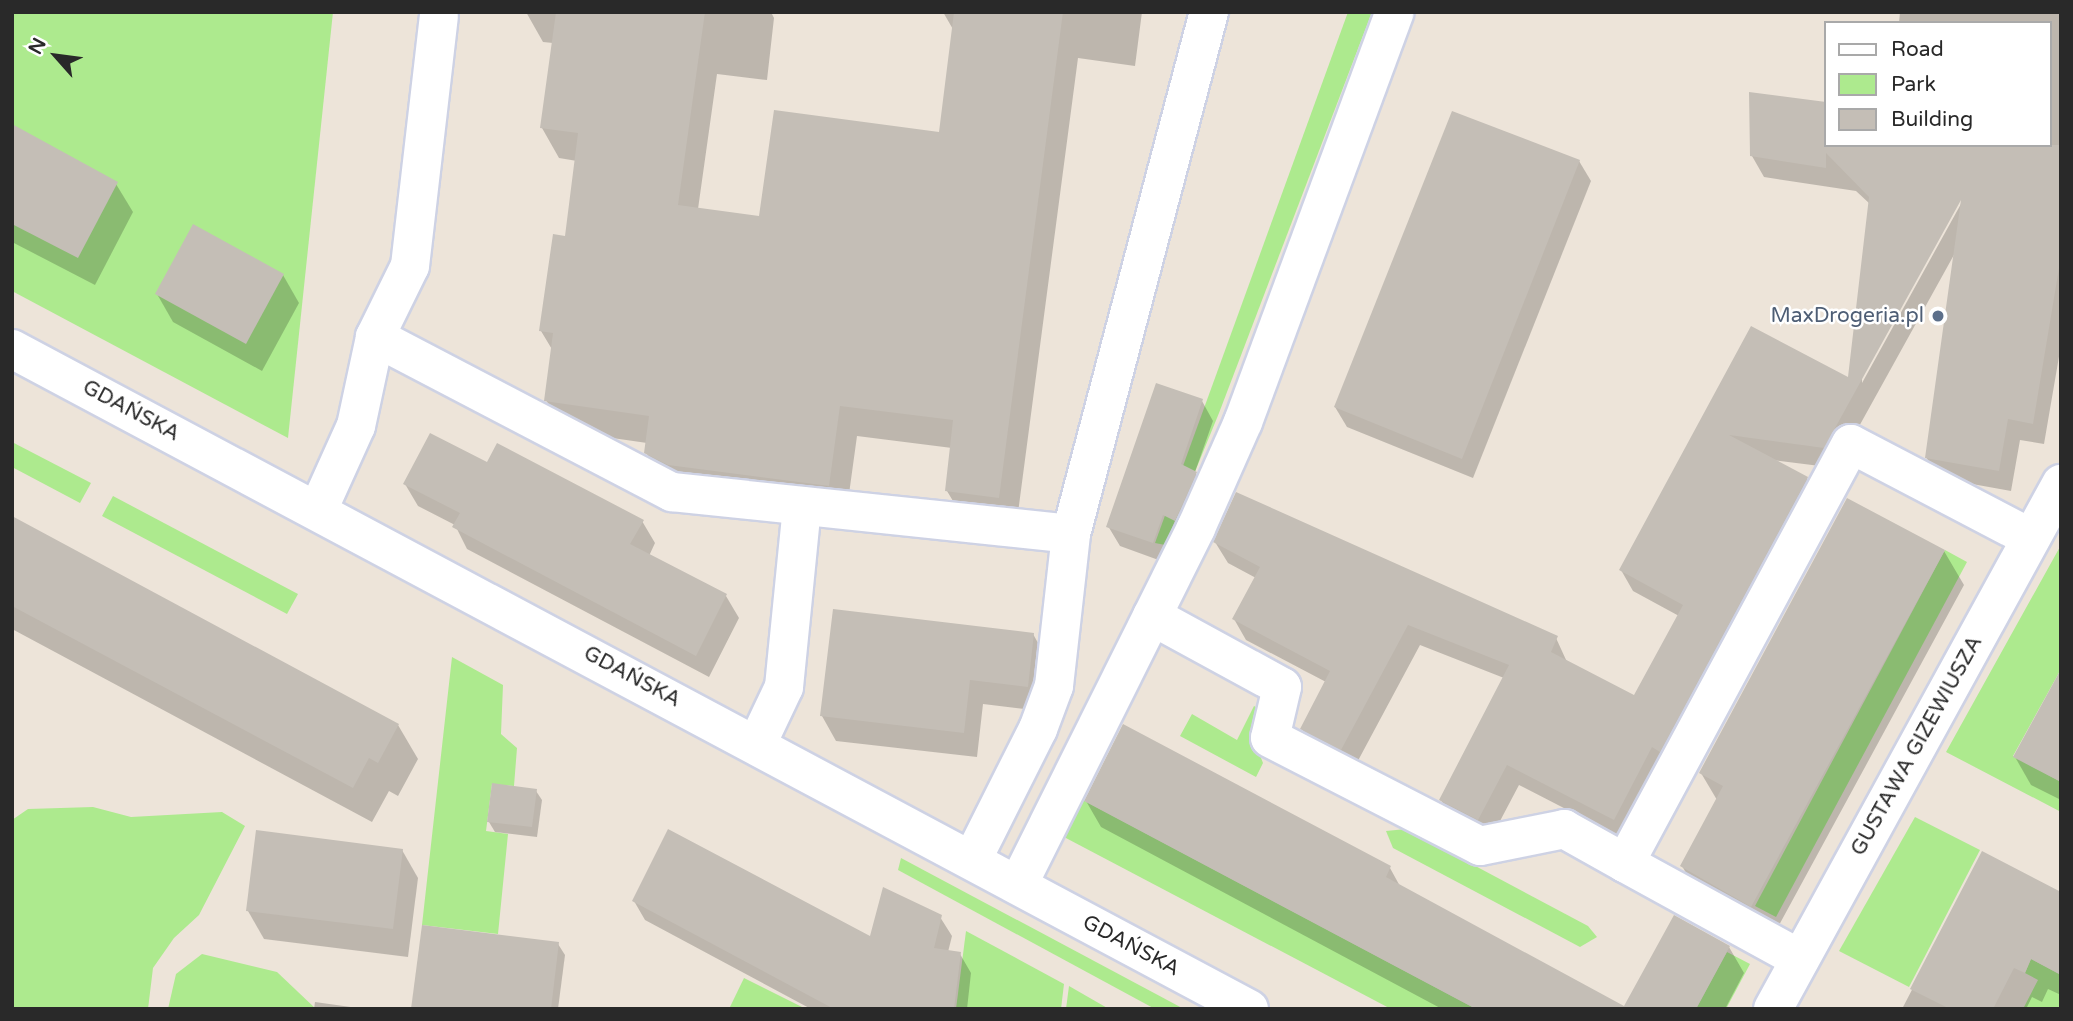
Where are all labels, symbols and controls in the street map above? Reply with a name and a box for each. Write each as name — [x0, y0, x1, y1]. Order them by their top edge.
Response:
north arrow — [21, 21, 91, 91]
legend — [1825, 21, 2052, 147]
text: N — [24, 34, 51, 58]
text: Road — [1891, 37, 1944, 62]
text: Park — [1891, 72, 1936, 97]
text: Building — [1891, 107, 1973, 132]
place label: MaxDrogeria.pl — [1770, 303, 1924, 329]
marker: MaxDrogeria.pl — [1930, 308, 1946, 324]
street label: GDAŃSKA — [78, 375, 184, 447]
street label: GUSTAWA GIZEWIUSZA — [1846, 632, 1988, 860]
street label: GDAŃSKA — [579, 641, 685, 713]
street label: GDAŃSKA — [1078, 910, 1184, 982]

